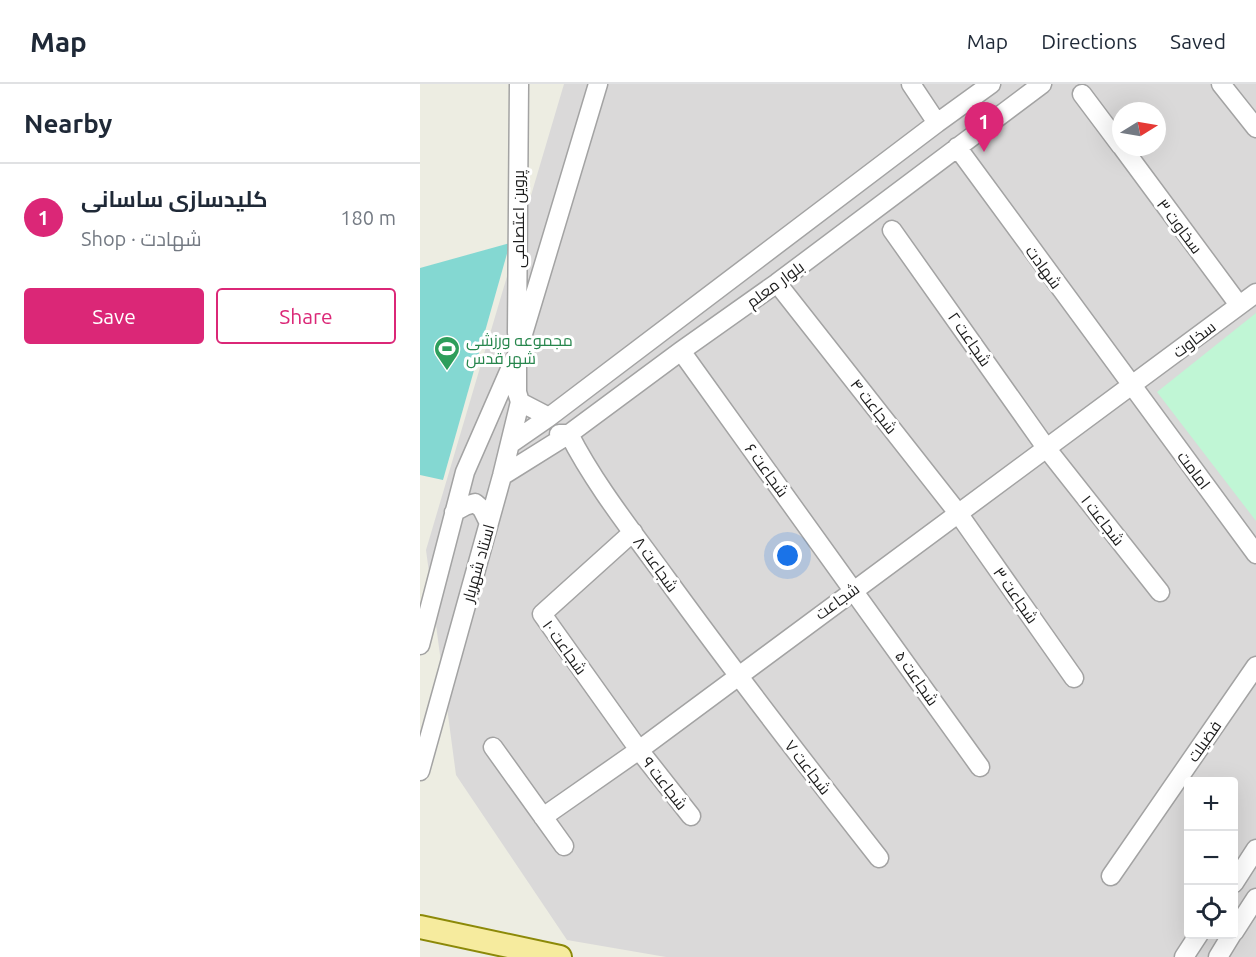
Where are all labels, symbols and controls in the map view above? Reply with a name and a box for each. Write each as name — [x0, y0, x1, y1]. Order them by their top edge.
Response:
text: Map — [30, 26, 87, 57]
text: Map — [967, 29, 1008, 53]
text: Directions — [1041, 29, 1137, 53]
text: Saved — [1170, 29, 1226, 53]
north arrow — [1112, 102, 1166, 156]
pin: 1 — [964, 103, 1004, 152]
text: Nearby — [24, 109, 112, 138]
street label: پروین اعتصامی — [509, 169, 530, 268]
text: کلیدسازی ساسانی — [81, 186, 267, 211]
street label: سخاوت ۳ — [1153, 195, 1206, 257]
text: 1 — [38, 206, 49, 229]
text: 180 m — [340, 206, 396, 229]
text: Shop · شهادت — [81, 227, 202, 250]
street label: شهادت — [1021, 242, 1066, 293]
street label: بلوار معلم — [743, 257, 809, 313]
button: Save — [24, 288, 204, 344]
button: Share — [216, 288, 396, 344]
street label: شجاعت ۲ — [944, 308, 995, 370]
street label: سخاوت — [1169, 317, 1220, 362]
place label: مجموعه ورزشی شهر قدس — [466, 331, 573, 369]
sports icon: مجموعه ورزشی شهر قدس — [432, 334, 462, 372]
street label: شجاعت ۴ — [846, 375, 901, 438]
street label: شجاعت ۶ — [741, 440, 792, 501]
street label: امامت — [1174, 448, 1214, 492]
street label: شجاعت ۱ — [1077, 491, 1128, 549]
street label: استاد شهریار — [458, 522, 500, 606]
street label: شجاعت ۸ — [629, 533, 682, 596]
your location — [773, 541, 802, 570]
street label: شجاعت ۳ — [989, 563, 1042, 627]
street label: شجاعت — [811, 579, 863, 624]
street label: شجاعت ۱۰ — [538, 616, 591, 678]
street label: شجاعت ۵ — [891, 647, 942, 709]
street label: فضیلت — [1183, 717, 1225, 766]
street label: شجاعت ۷ — [780, 736, 835, 798]
street label: شجاعت ۹ — [638, 753, 691, 814]
map controls — [1184, 777, 1238, 939]
button: + — [1184, 777, 1238, 831]
button: − — [1184, 831, 1238, 885]
button: locate — [1184, 885, 1238, 939]

